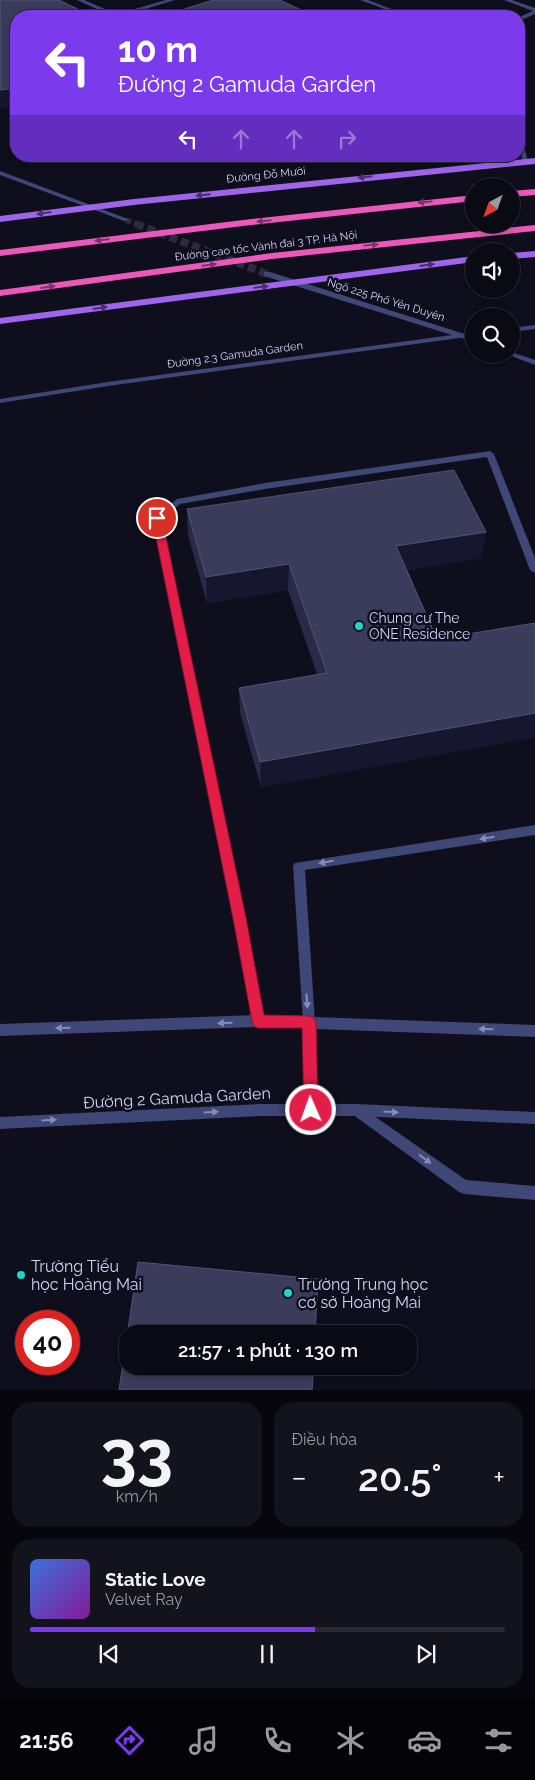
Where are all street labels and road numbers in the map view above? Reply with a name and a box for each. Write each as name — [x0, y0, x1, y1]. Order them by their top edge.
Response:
street label: Đường Đỗ Mười — [226, 164, 306, 186]
street label: Đường cao tốc Vành đai 3 TP. Hà Nội — [174, 228, 358, 264]
street label: Ngõ 225 Phố Yên Duyên — [326, 276, 446, 324]
street label: Đường 2.3 Gamuda Garden — [166, 339, 304, 371]
street label: Đường 2 Gamuda Garden — [83, 1084, 271, 1112]

